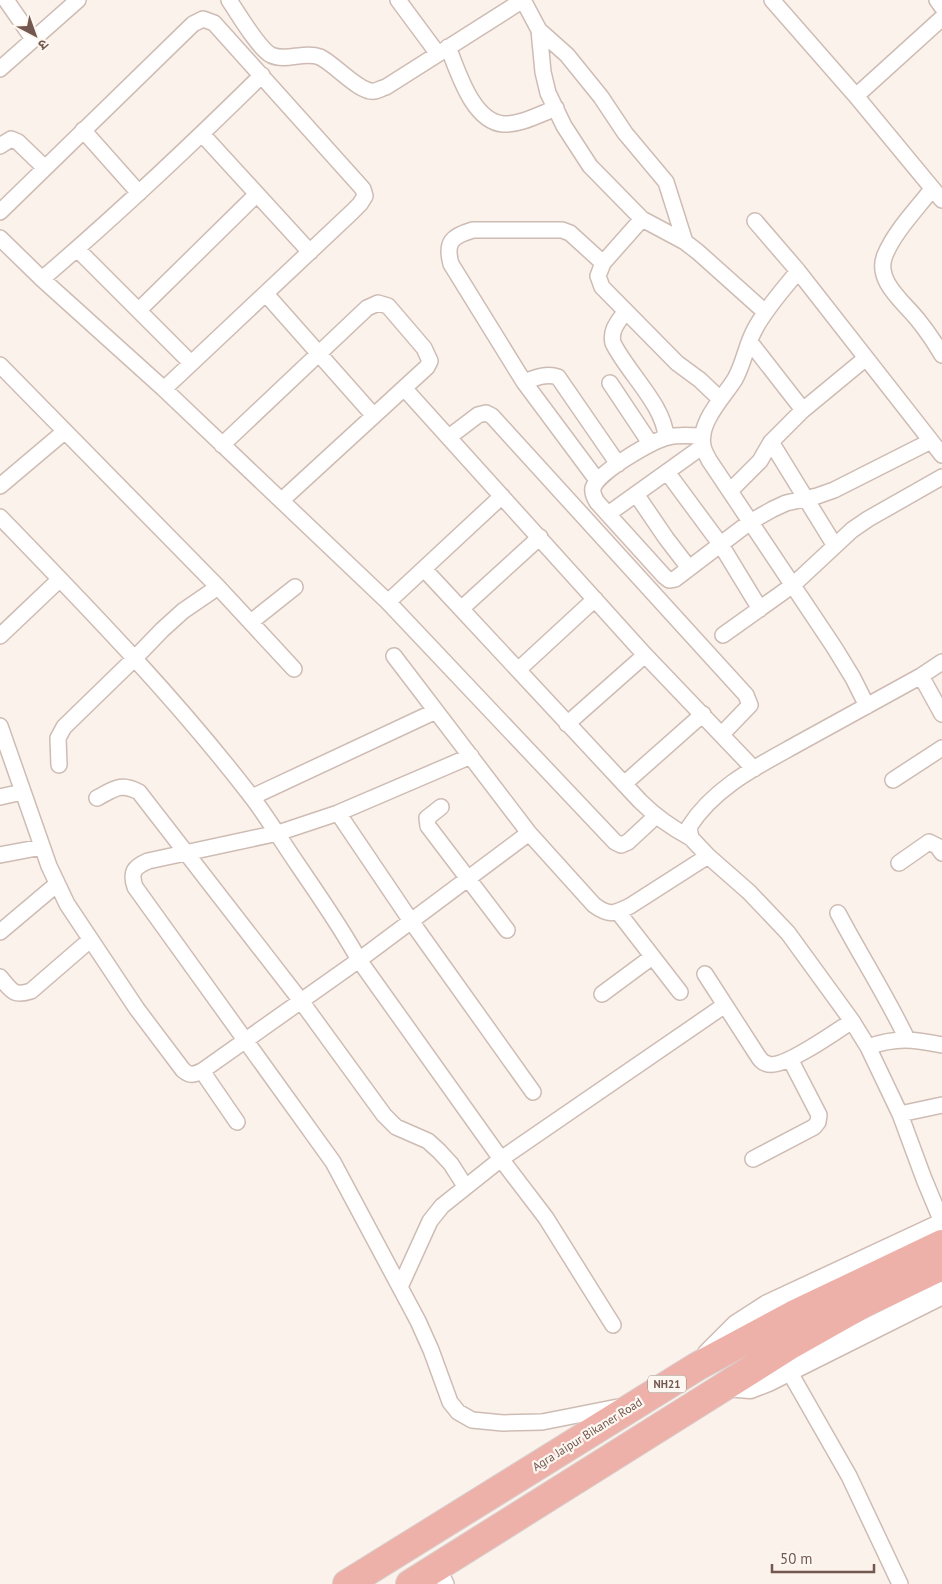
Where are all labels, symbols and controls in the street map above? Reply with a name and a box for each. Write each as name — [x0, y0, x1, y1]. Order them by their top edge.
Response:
north arrow — [10, 10, 60, 60]
text: उ — [34, 35, 53, 55]
road number: NH21 — [648, 1376, 686, 1392]
street label: Agra Jaipur Bikaner Road — [529, 1394, 645, 1474]
scale bar — [772, 1542, 874, 1574]
text: 50 m — [780, 1549, 813, 1568]

